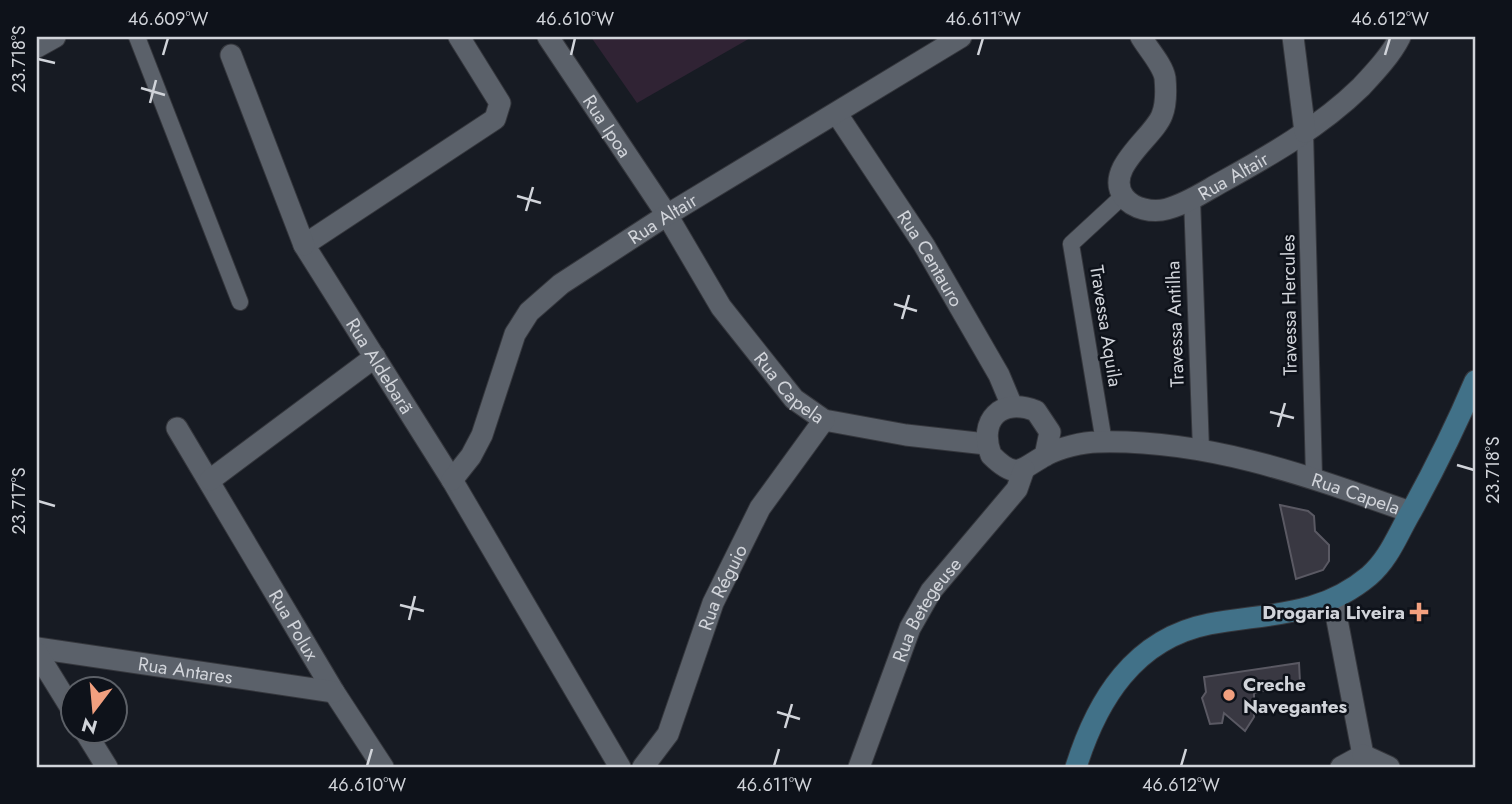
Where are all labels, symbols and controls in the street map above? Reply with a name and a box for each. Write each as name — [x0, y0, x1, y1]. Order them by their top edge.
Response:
text: 46.609°W — [128, 6, 208, 32]
text: 46.610°W — [536, 6, 614, 32]
text: 46.611°W — [945, 6, 1021, 32]
text: 46.612°W — [1351, 6, 1429, 32]
text: 23.718°S — [6, 25, 32, 93]
street label: Rua Ipoa — [577, 89, 638, 163]
street label: Rua Altair — [1193, 145, 1274, 207]
street label: Rua Altair — [622, 186, 703, 251]
street label: Rua Centauro — [891, 205, 970, 312]
street label: Travessa Hercules — [1274, 234, 1304, 376]
street label: Travessa Antilha — [1159, 260, 1191, 388]
street label: Travessa Aquila — [1083, 263, 1129, 389]
street label: Rua Aldebarã — [340, 313, 420, 419]
street label: Rua Capela — [748, 346, 830, 430]
text: 23.718°S — [1480, 436, 1506, 504]
street label: Rua Capela — [1308, 466, 1404, 521]
text: 23.717°S — [6, 467, 32, 535]
street label: Rua Réguio — [691, 540, 754, 634]
street label: Rua Betegeuse — [885, 551, 968, 666]
street label: Rua Polux — [263, 584, 326, 665]
place label: Drogaria Liveira — [1262, 599, 1405, 626]
marker: Drogaria Liveira — [1411, 604, 1427, 620]
street label: Rua Antares — [136, 650, 235, 690]
place label: Creche Navegantes — [1243, 671, 1348, 720]
north arrow — [60, 674, 130, 744]
marker: Creche Navegantes — [1221, 687, 1237, 703]
text: N — [78, 711, 100, 741]
text: 46.610°W — [328, 772, 406, 798]
text: 46.611°W — [736, 772, 812, 798]
text: 46.612°W — [1142, 772, 1220, 798]

